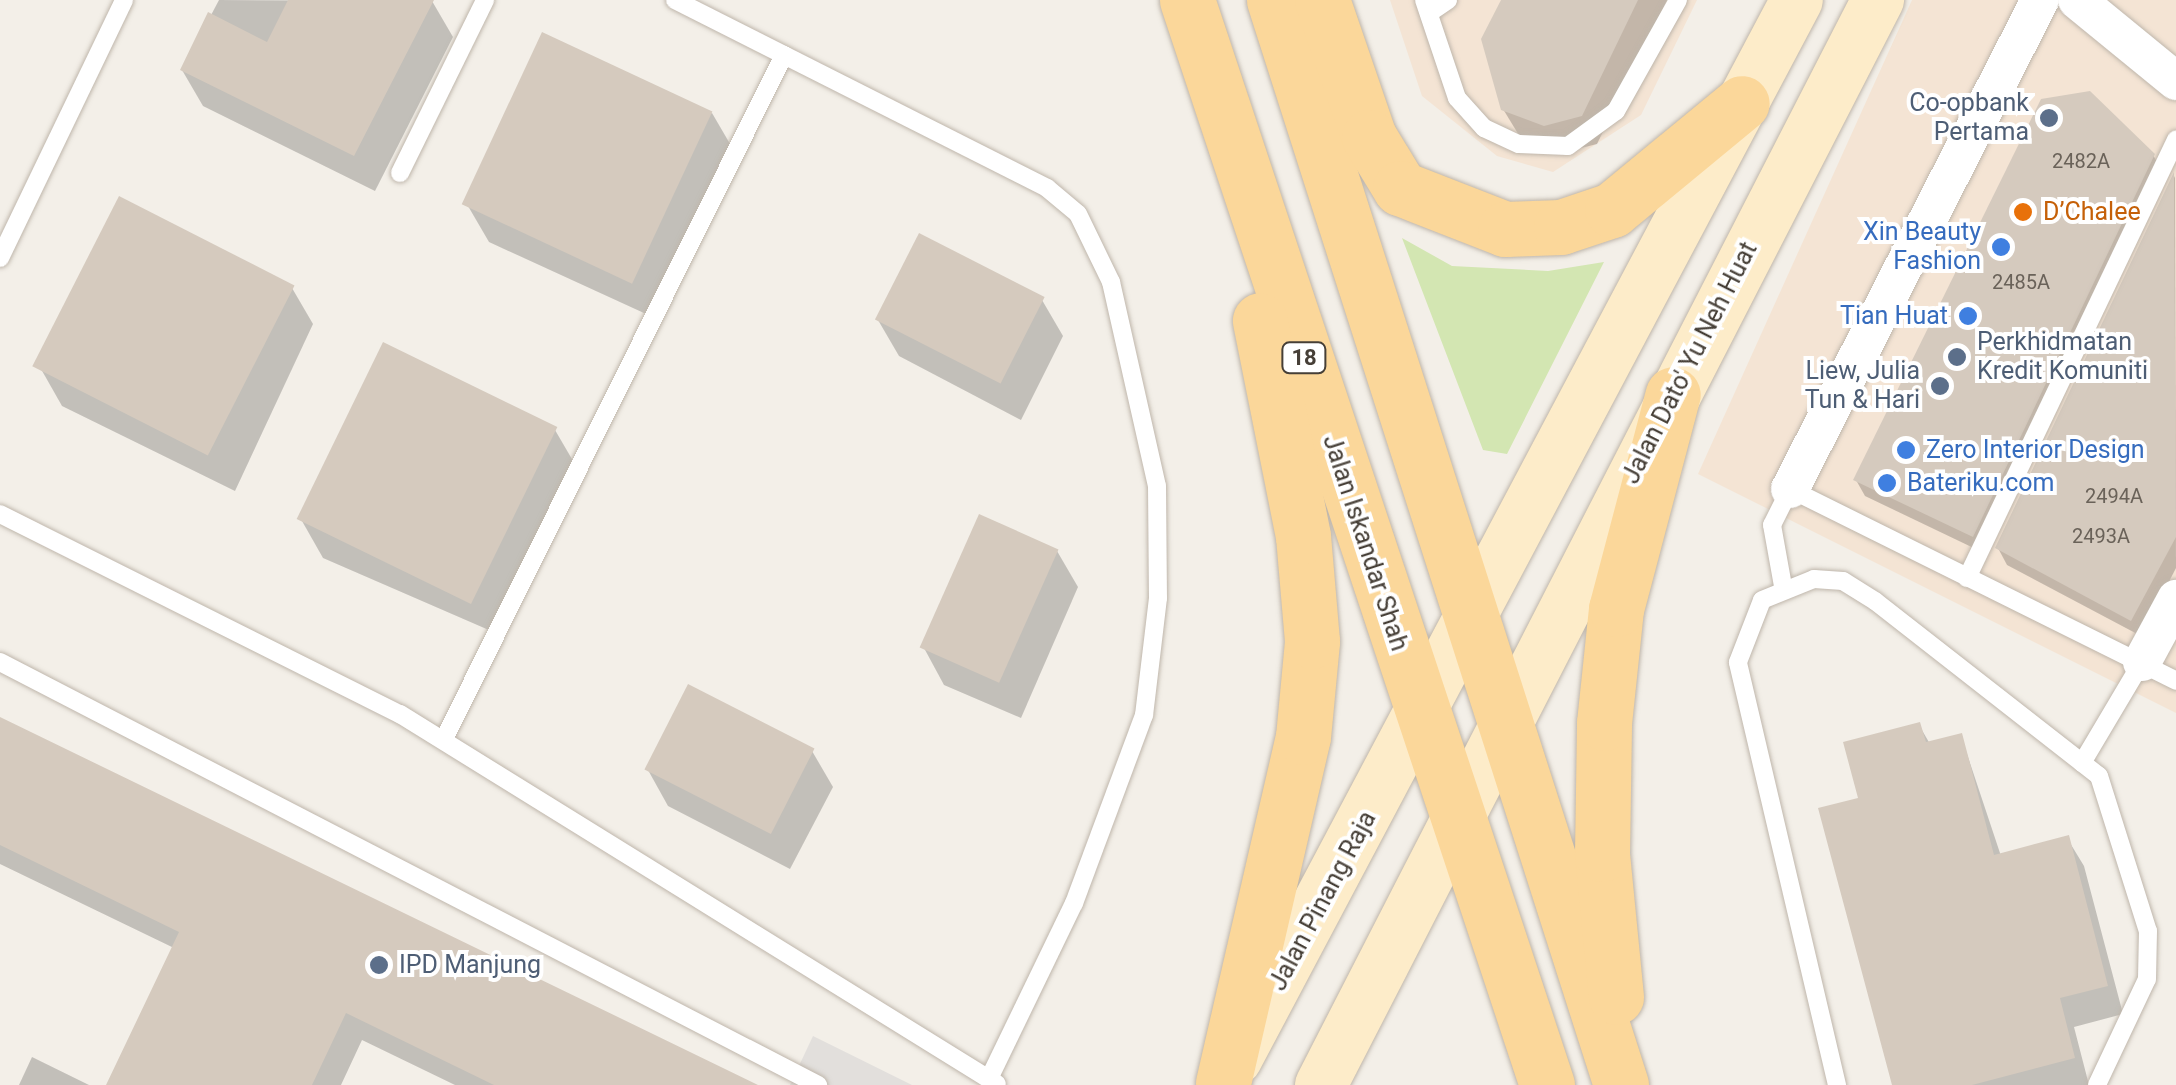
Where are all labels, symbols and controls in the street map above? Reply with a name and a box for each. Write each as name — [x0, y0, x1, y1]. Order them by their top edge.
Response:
place label: Co-opbank Pertama — [1909, 89, 2029, 148]
marker: Co-opbank Pertama — [2038, 107, 2060, 129]
house number: 2482A — [2052, 149, 2110, 173]
place label: D’Chalee — [2043, 197, 2141, 227]
marker: D’Chalee — [2012, 201, 2034, 223]
place label: Xin Beauty Fashion — [1863, 218, 1981, 277]
marker: Xin Beauty Fashion — [1990, 236, 2012, 258]
street label: Jalan Dato' Yu Neh Huat — [1616, 237, 1764, 489]
house number: 2485A — [1992, 270, 2050, 294]
place label: Tian Huat — [1840, 301, 1948, 331]
marker: Tian Huat — [1957, 305, 1979, 327]
place label: Perkhidmatan Kredit Komuniti — [1977, 328, 2148, 387]
road number: 18 — [1279, 341, 1329, 375]
marker: Perkhidmatan Kredit Komuniti — [1946, 346, 1968, 368]
place label: Liew, Julia Tun & Hari — [1805, 357, 1920, 416]
marker: Liew, Julia Tun & Hari — [1929, 375, 1951, 397]
street label: Jalan Iskandar Shah — [1316, 431, 1414, 655]
place label: Zero Interior Design — [1926, 435, 2145, 465]
marker: Zero Interior Design — [1895, 439, 1917, 461]
place label: Bateriku.com — [1907, 468, 2054, 498]
marker: Bateriku.com — [1876, 472, 1898, 494]
house number: 2494A — [2085, 484, 2143, 508]
house number: 2493A — [2072, 524, 2130, 548]
street label: Jalan Pinang Raja — [1263, 806, 1383, 996]
place label: IPD Manjung — [399, 950, 541, 980]
marker: IPD Manjung — [368, 954, 390, 976]

